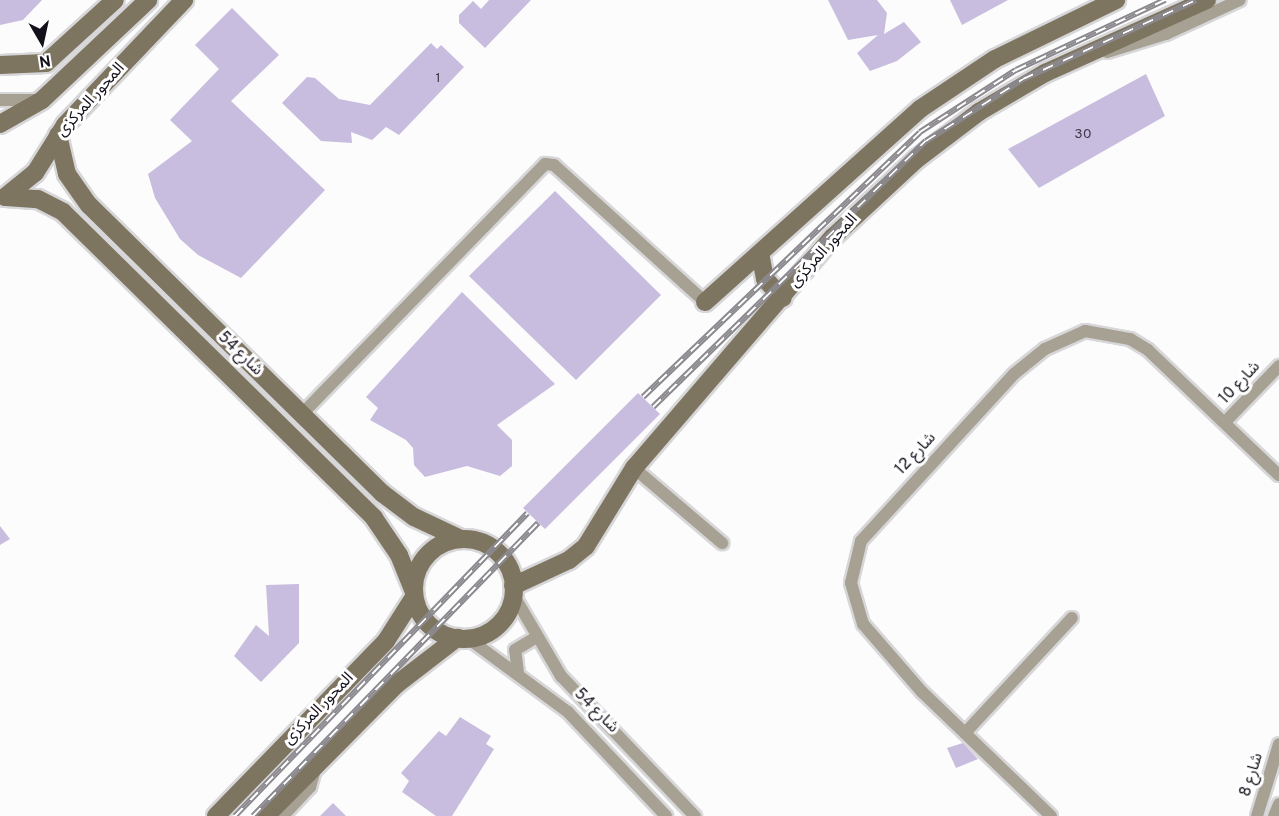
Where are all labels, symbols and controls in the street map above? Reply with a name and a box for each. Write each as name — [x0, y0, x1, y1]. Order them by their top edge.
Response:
north arrow — [12, 12, 72, 72]
text: N — [38, 49, 52, 71]
street label: المحور المركزى — [53, 59, 129, 141]
house number: 1 — [435, 71, 441, 87]
house number: 30 — [1074, 127, 1092, 143]
street label: المحور المركزى — [786, 210, 862, 292]
street label: شارع 54 — [214, 328, 266, 380]
street label: شارع 10 — [1216, 358, 1264, 408]
street label: شارع 12 — [892, 429, 940, 479]
street label: المحور المركزى — [280, 669, 358, 749]
street label: شارع 54 — [570, 685, 622, 737]
street label: شارع 8 — [1236, 751, 1268, 799]

